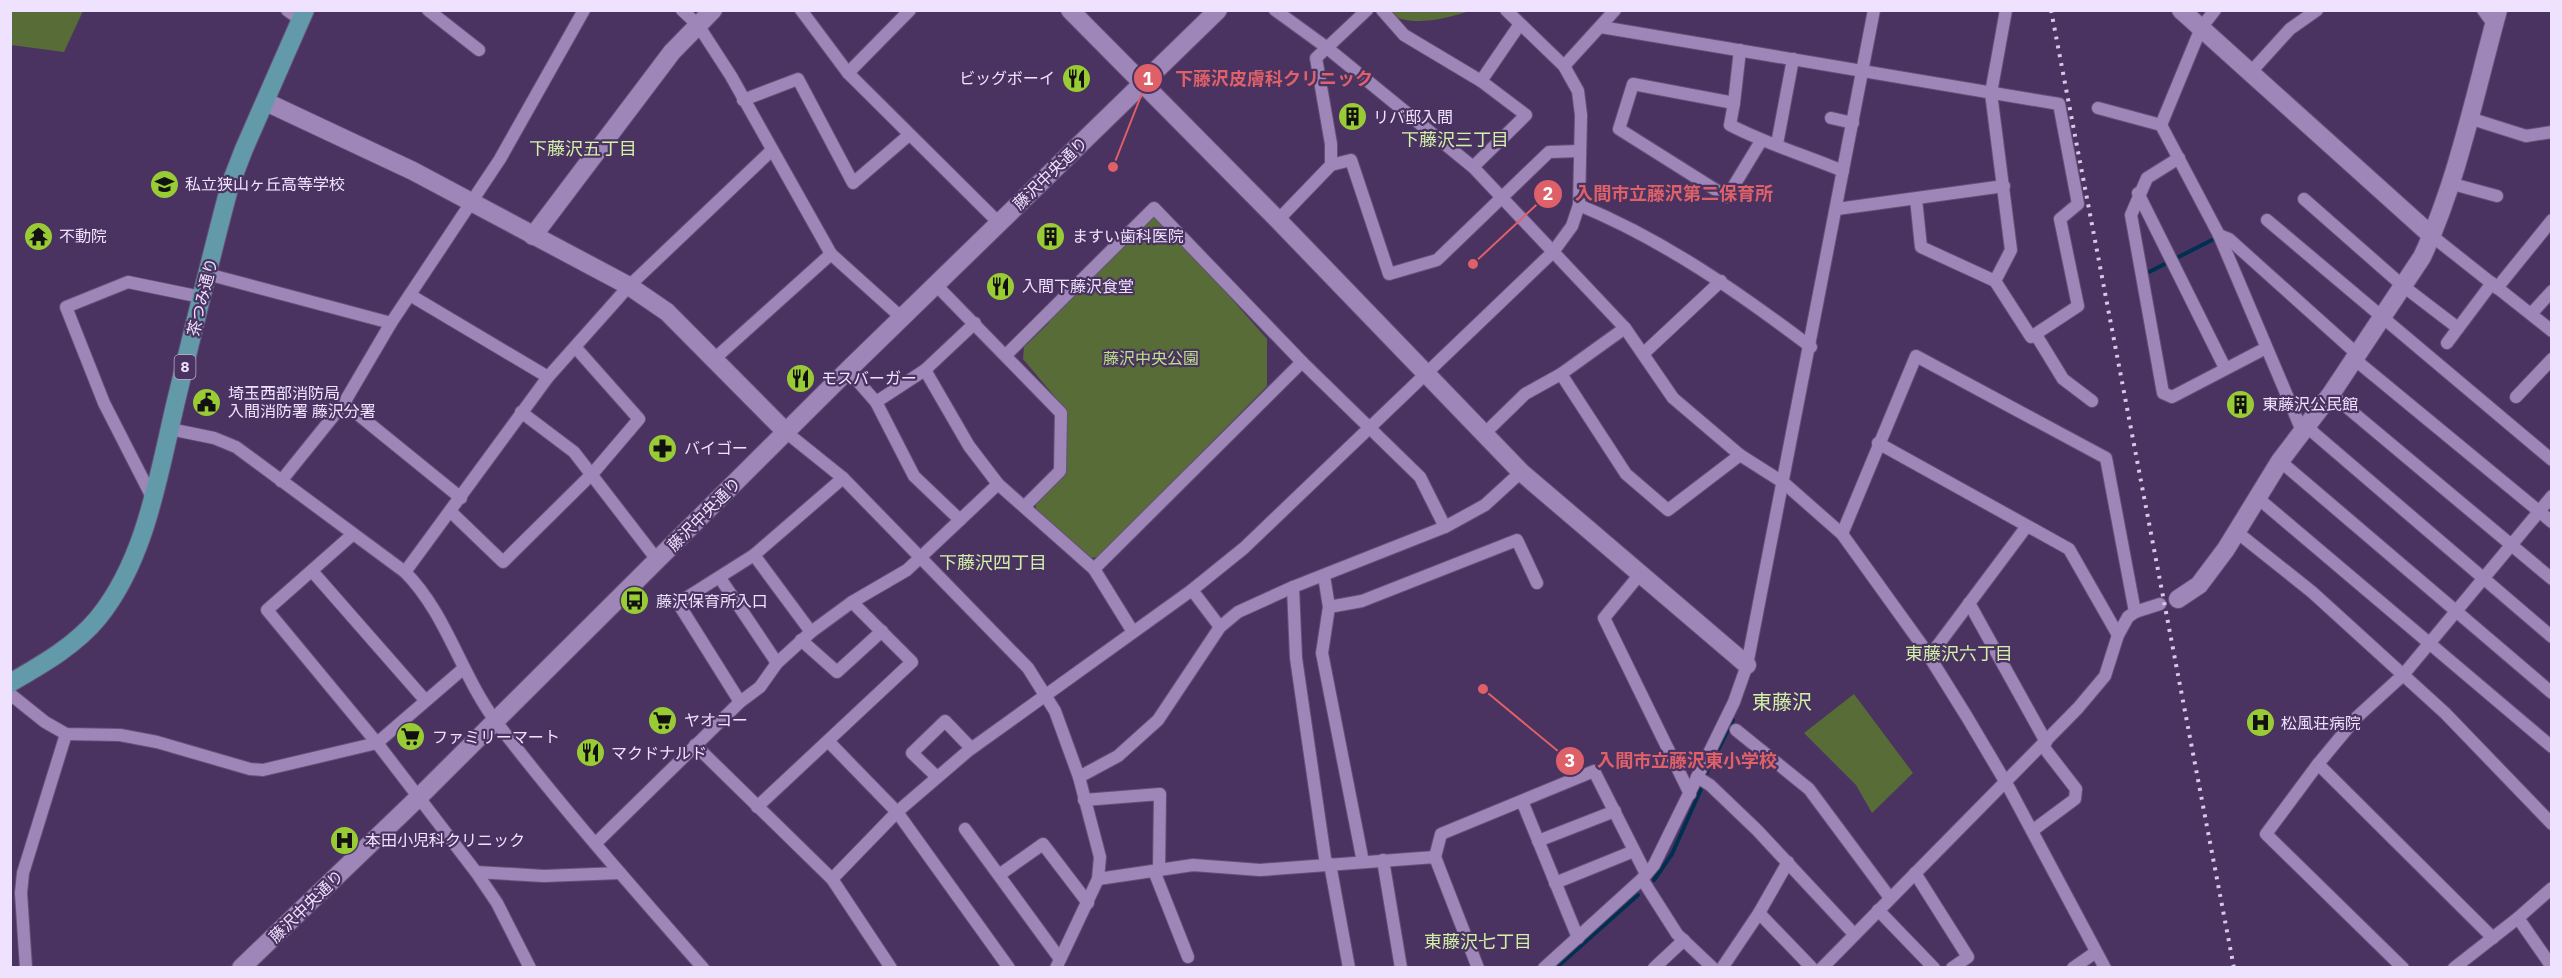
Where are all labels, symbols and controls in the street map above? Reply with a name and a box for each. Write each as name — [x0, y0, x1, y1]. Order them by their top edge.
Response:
callout: 下藤沢皮膚科クリニック — [1133, 60, 1385, 96]
restaurant icon: ビッグボーイ — [1060, 62, 1092, 94]
text: 1 — [1143, 67, 1154, 90]
text: 下藤沢皮膚科クリニック — [1175, 67, 1373, 90]
place label: ビッグボーイ — [959, 68, 1055, 88]
building icon: リバ邸入間 — [1336, 101, 1368, 133]
place label: リバ邸入間 — [1373, 107, 1453, 127]
district label: 下藤沢三丁目 — [1401, 128, 1509, 151]
street label: 藤沢中央通り — [1009, 132, 1091, 214]
district label: 下藤沢五丁目 — [529, 137, 637, 160]
school or university icon: 私立狭山ヶ丘高等学校 — [148, 168, 180, 200]
place label: 私立狭山ヶ丘高等学校 — [185, 174, 345, 194]
callout: 入間市立藤沢第二保育所 — [1533, 176, 1785, 212]
text: 2 — [1543, 182, 1553, 205]
text: 入間市立藤沢第二保育所 — [1575, 182, 1773, 205]
temple icon: 不動院 — [22, 220, 54, 252]
building icon: ますい歯科医院 — [1035, 220, 1067, 252]
place label: 不動院 — [59, 226, 107, 246]
place label: ますい歯科医院 — [1072, 226, 1184, 246]
street label: 茶つみ通り — [183, 256, 221, 338]
restaurant icon: 入間下藤沢食堂 — [985, 270, 1017, 302]
place label: 入間下藤沢食堂 — [1022, 276, 1134, 296]
park label: 藤沢中央公園 — [1103, 348, 1199, 368]
road number: 8 — [174, 355, 195, 379]
restaurant icon: モスバーガー — [784, 362, 816, 394]
place label: モスバーガー — [821, 368, 917, 388]
place label: 埼玉西部消防局 入間消防署 藤沢分署 — [228, 383, 376, 421]
public building icon: 埼玉西部消防局 入間消防署 藤沢分署 — [191, 386, 223, 418]
building icon: 東藤沢公民館 — [2225, 388, 2257, 420]
place label: 東藤沢公民館 — [2262, 394, 2358, 414]
pharmacy icon: バイゴー — [647, 432, 679, 464]
place label: バイゴー — [684, 438, 748, 458]
street label: 藤沢中央通り — [663, 473, 745, 555]
district label: 下藤沢四丁目 — [939, 551, 1047, 574]
bus stop icon: 藤沢保育所入口 — [619, 585, 651, 617]
place label: 藤沢保育所入口 — [656, 591, 768, 611]
district label: 東藤沢六丁目 — [1905, 642, 2013, 665]
district label: 東藤沢 — [1752, 688, 1812, 715]
supermarket icon: ヤオコー — [647, 704, 679, 736]
hospital icon: 松風荘病院 — [2244, 707, 2276, 739]
place label: ヤオコー — [684, 710, 748, 730]
place label: 松風荘病院 — [2281, 713, 2361, 733]
supermarket icon: ファミリーマート — [395, 721, 427, 753]
place label: ファミリーマート — [432, 727, 560, 747]
restaurant icon: マクドナルド — [574, 737, 606, 769]
place label: マクドナルド — [611, 743, 707, 763]
callout: 入間市立藤沢東小学校 — [1555, 743, 1789, 779]
text: 3 — [1565, 749, 1575, 772]
text: 入間市立藤沢東小学校 — [1597, 749, 1777, 772]
hospital icon: 本田小児科クリニック — [328, 824, 360, 856]
place label: 本田小児科クリニック — [365, 830, 525, 850]
street label: 藤沢中央通り — [265, 865, 347, 947]
district label: 東藤沢七丁目 — [1424, 930, 1532, 953]

